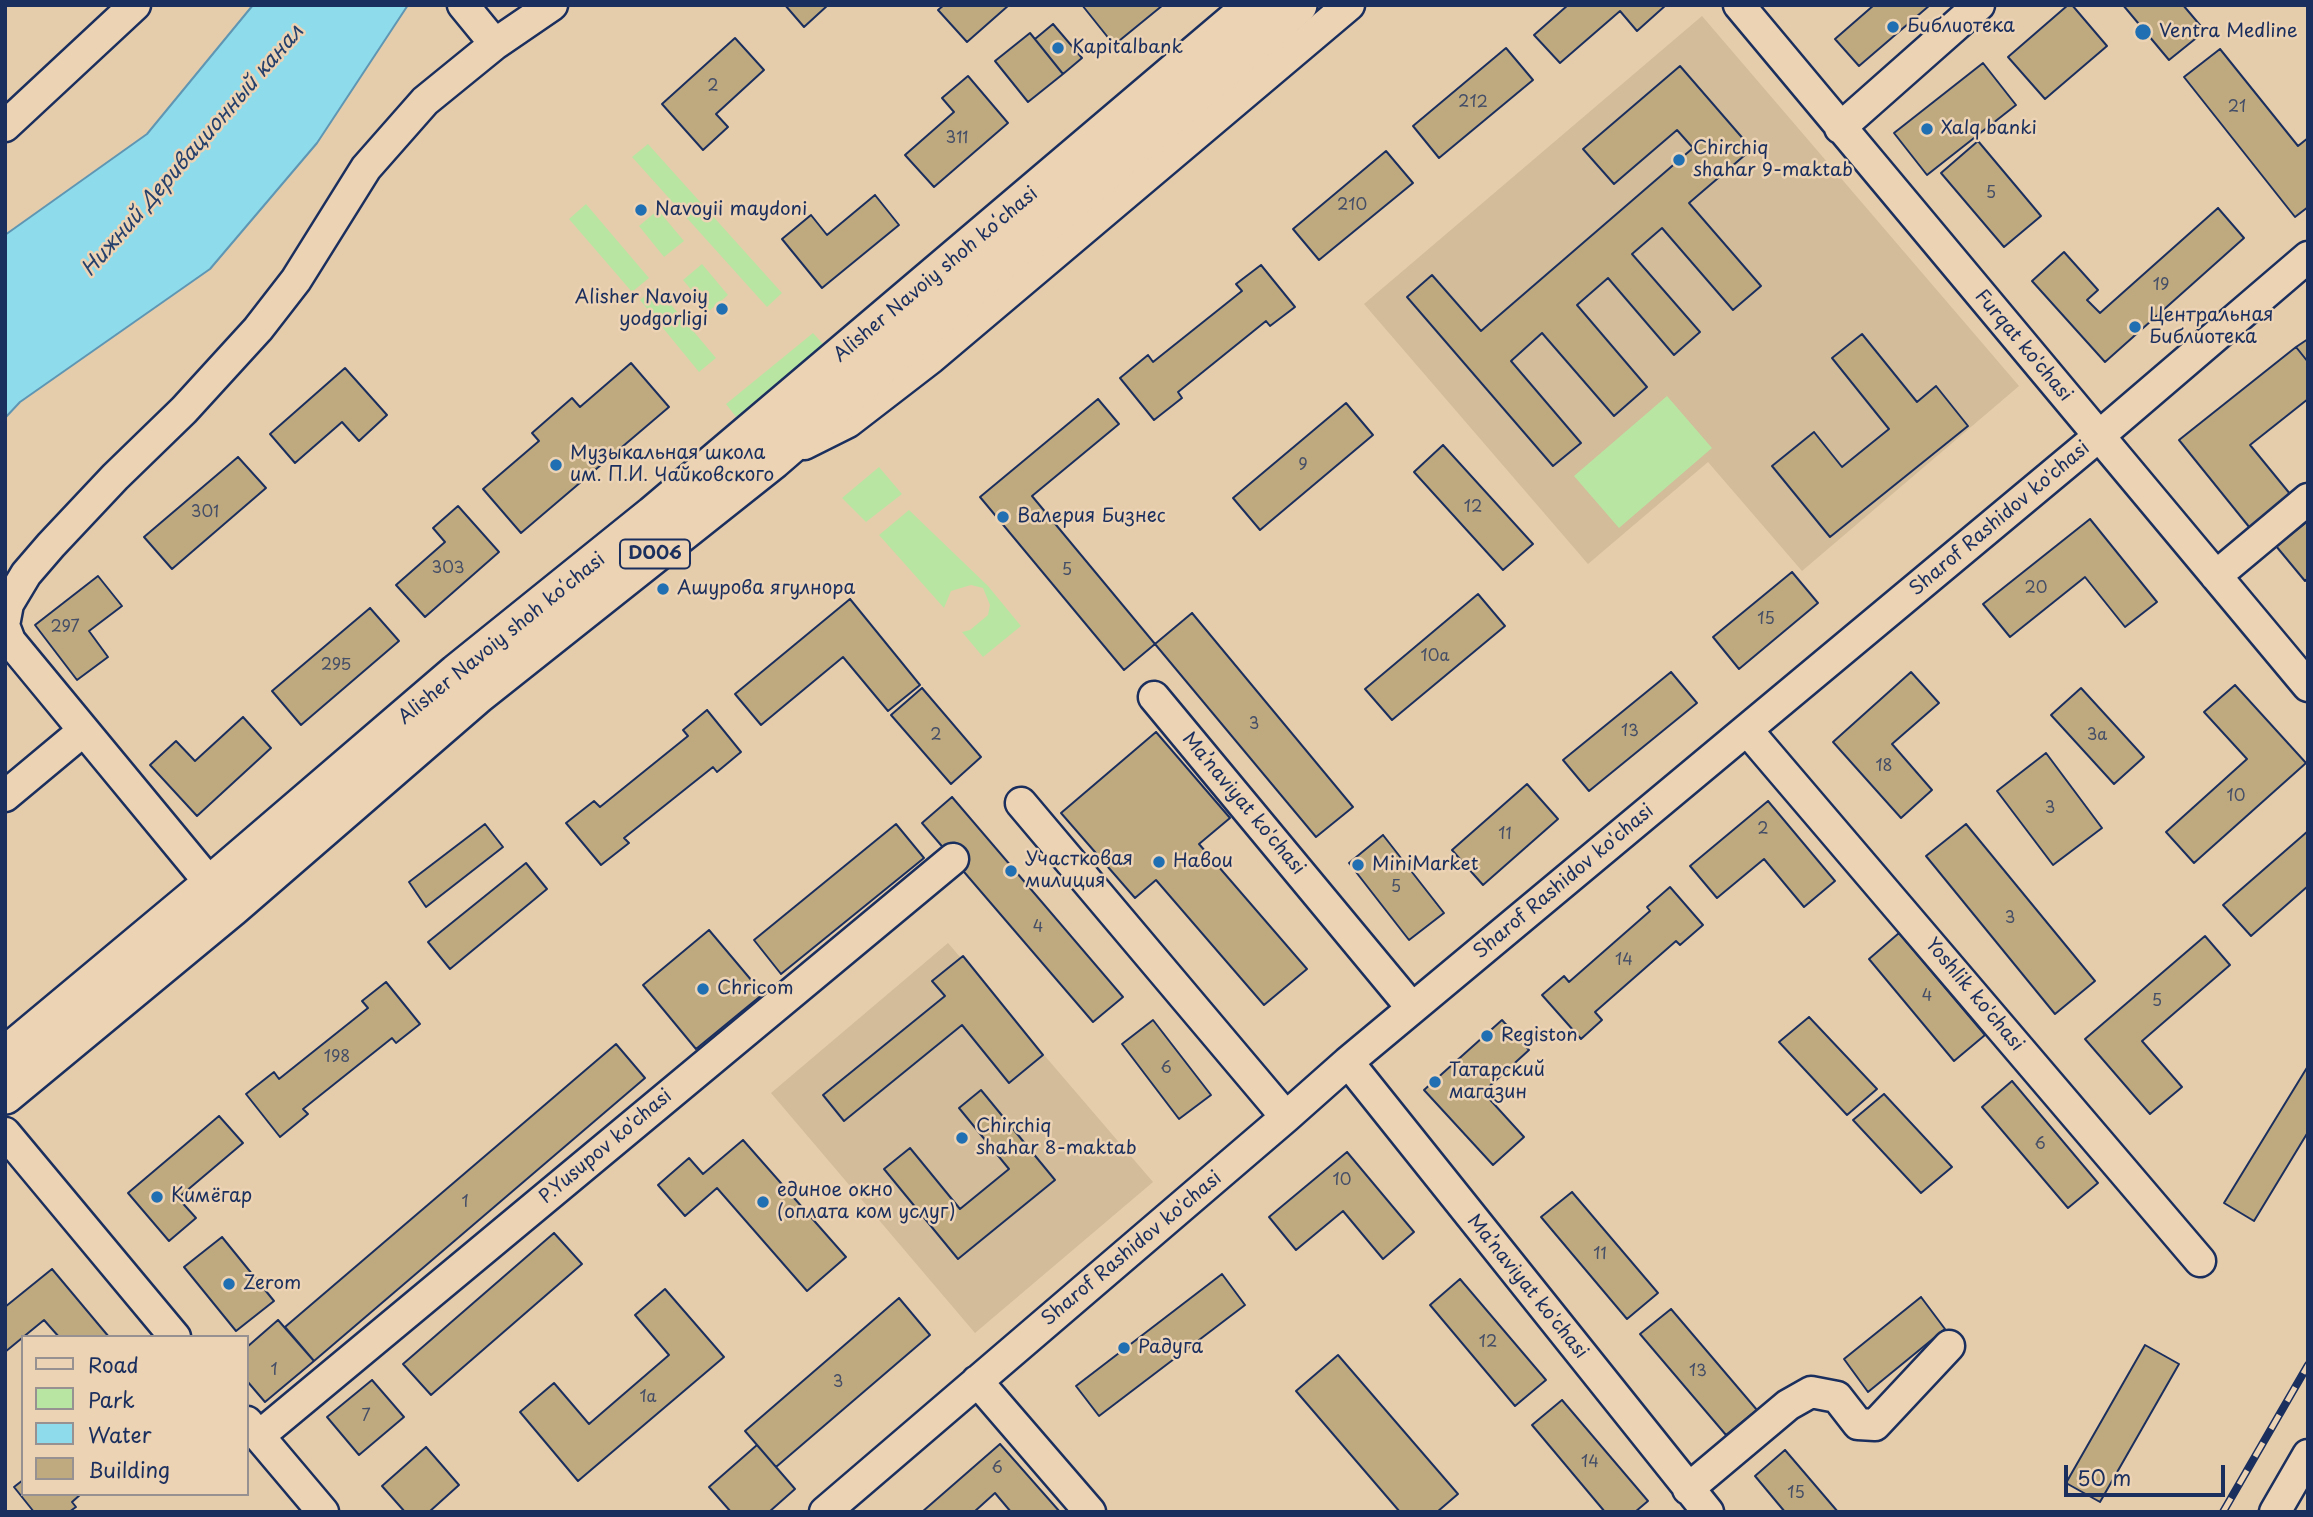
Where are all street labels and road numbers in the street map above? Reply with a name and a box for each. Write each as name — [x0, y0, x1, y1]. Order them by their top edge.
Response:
street label: Alisher Navoiy shoh koʻchasi — [829, 183, 1043, 367]
street label: Furqat ko'chasi — [1970, 285, 2076, 407]
street label: Sharof Rashidov ko'chasi — [1905, 437, 2095, 601]
road number: D006 — [620, 540, 690, 568]
street label: Alisher Navoiy shoh koʻchasi — [394, 548, 610, 730]
street label: Ma’naviyat ko'chasi — [1177, 728, 1309, 880]
street label: Sharof Rashidov ko'chasi — [1469, 800, 1659, 964]
street label: Yoshlik ko'chasi — [1920, 934, 2028, 1056]
street label: P.Yusupov ko'chasi — [535, 1085, 677, 1209]
street label: Sharof Rashidov ko'chasi — [1037, 1167, 1227, 1331]
street label: Ma’naviyat ko'chasi — [1462, 1210, 1592, 1364]

